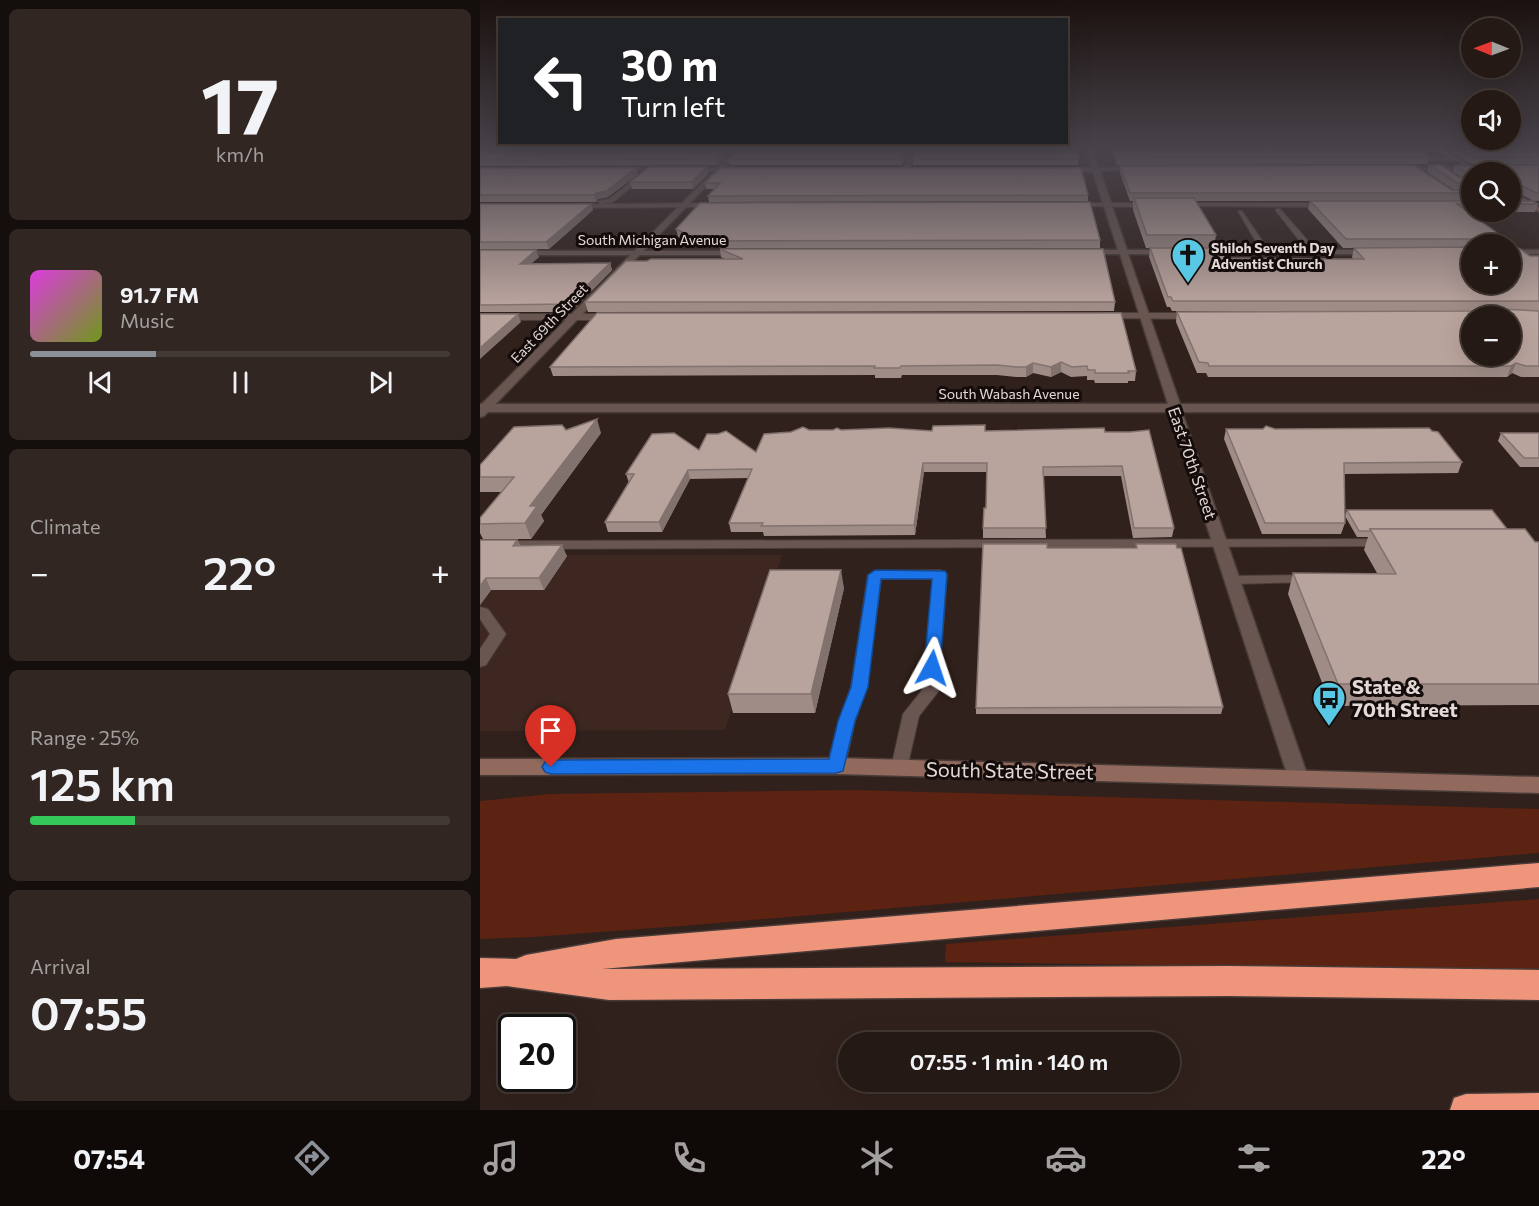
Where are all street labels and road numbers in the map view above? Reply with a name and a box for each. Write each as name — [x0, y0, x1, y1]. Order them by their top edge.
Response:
street label: South Michigan Avenue — [578, 231, 726, 248]
street label: East 69th Street — [507, 280, 591, 366]
street label: South Wabash Avenue — [938, 385, 1080, 402]
street label: East 70th Street — [1165, 404, 1221, 522]
street label: South State Street — [926, 757, 1094, 783]

